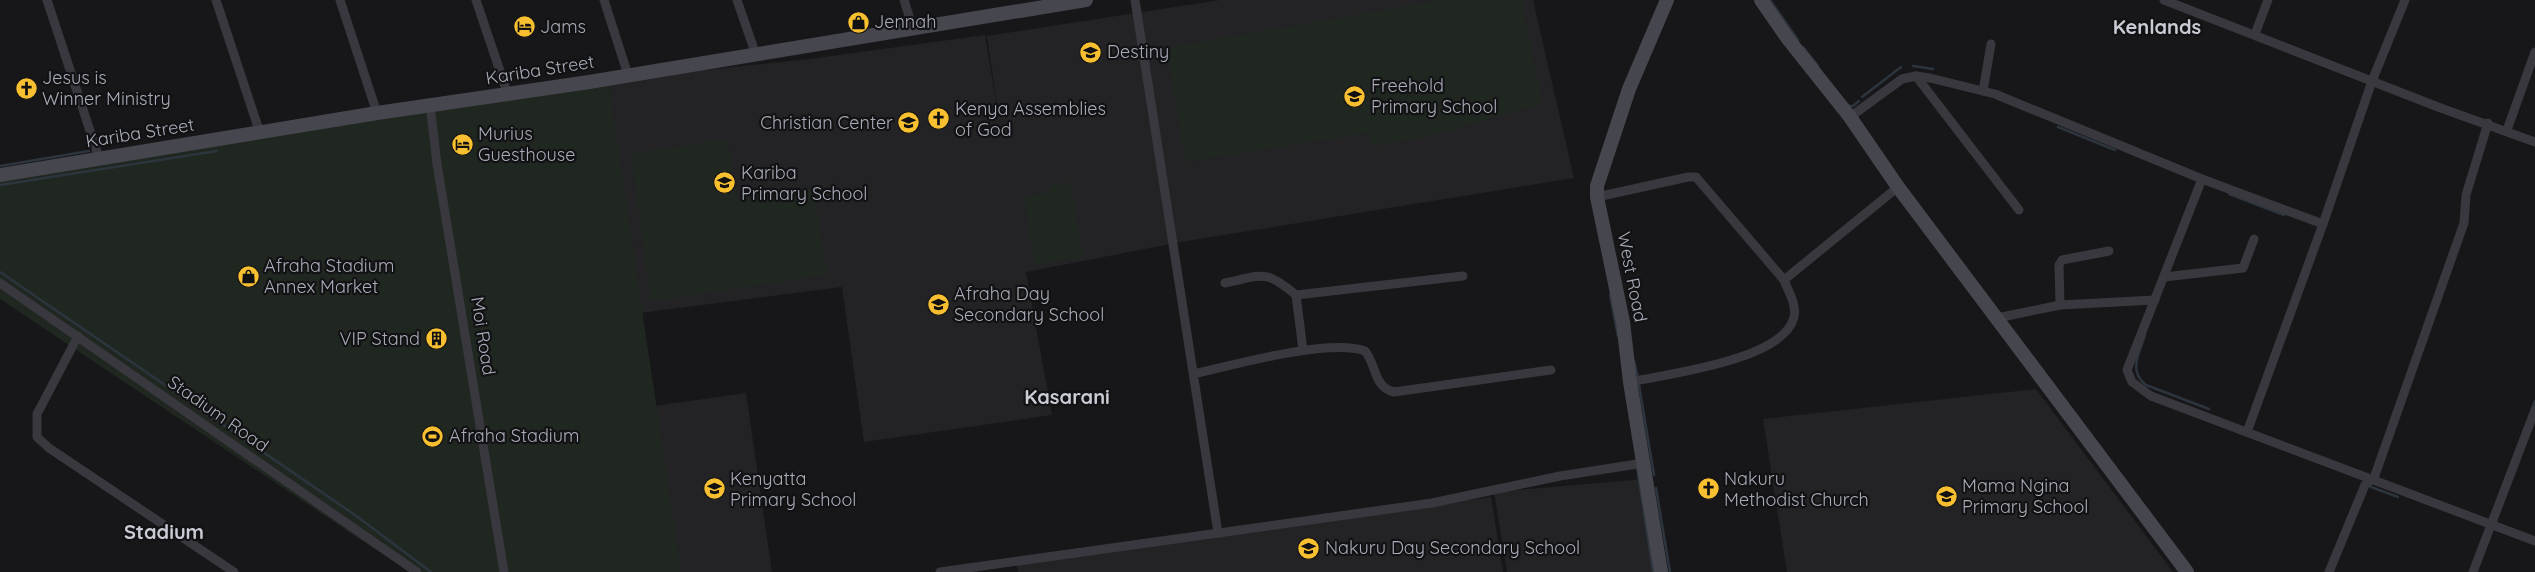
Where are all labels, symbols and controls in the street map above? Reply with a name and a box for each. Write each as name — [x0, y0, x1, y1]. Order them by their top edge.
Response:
shop icon: Jennah — [846, 10, 870, 34]
place label: Jennah — [874, 10, 936, 33]
district label: Kenlands — [2113, 14, 2201, 39]
hotel icon: Jams — [512, 15, 536, 39]
place label: Jams — [540, 15, 586, 38]
school or university icon: Destiny — [1079, 40, 1103, 64]
place label: Destiny — [1107, 40, 1169, 63]
street label: Kariba Street — [484, 50, 596, 89]
place label: Jesus is Winner Ministry — [42, 66, 171, 110]
place label: Freehold Primary School — [1371, 74, 1497, 118]
church icon: Jesus is Winner Ministry — [14, 76, 38, 100]
school or university icon: Freehold Primary School — [1343, 84, 1367, 108]
place label: Kenya Assemblies of God — [955, 97, 1106, 141]
church icon: Kenya Assemblies of God — [927, 107, 951, 131]
place label: Christian Center — [760, 111, 893, 134]
school or university icon: Christian Center — [897, 111, 921, 135]
street label: Kariba Street — [84, 113, 196, 152]
place label: Murius Guesthouse — [478, 122, 575, 166]
hotel icon: Murius Guesthouse — [450, 132, 474, 156]
place label: Kariba Primary School — [741, 161, 867, 205]
school or university icon: Kariba Primary School — [713, 171, 737, 195]
street label: West Road — [1612, 230, 1653, 324]
place label: Afraha Stadium Annex Market — [264, 254, 394, 298]
shop icon: Afraha Stadium Annex Market — [236, 264, 260, 288]
place label: Afraha Day Secondary School — [954, 282, 1104, 326]
school or university icon: Afraha Day Secondary School — [926, 292, 950, 316]
street label: Moi Road — [466, 295, 501, 377]
place label: VIP Stand — [339, 327, 420, 350]
building icon: VIP Stand — [424, 327, 448, 351]
street label: Stadium Road — [163, 370, 273, 457]
district label: Kasarani — [1024, 384, 1110, 409]
sports icon: Afraha Stadium — [421, 424, 445, 448]
place label: Afraha Stadium — [449, 424, 579, 447]
place label: Kenyatta Primary School — [730, 467, 856, 511]
place label: Nakuru Methodist Church — [1724, 467, 1869, 511]
place label: Mama Ngina Primary School — [1962, 474, 2088, 518]
school or university icon: Kenyatta Primary School — [702, 477, 726, 501]
church icon: Nakuru Methodist Church — [1696, 477, 1720, 501]
school or university icon: Mama Ngina Primary School — [1934, 484, 1958, 508]
district label: Stadium — [124, 519, 204, 544]
school or university icon: Nakuru Day Secondary School — [1297, 536, 1321, 560]
place label: Nakuru Day Secondary School — [1325, 536, 1580, 559]

